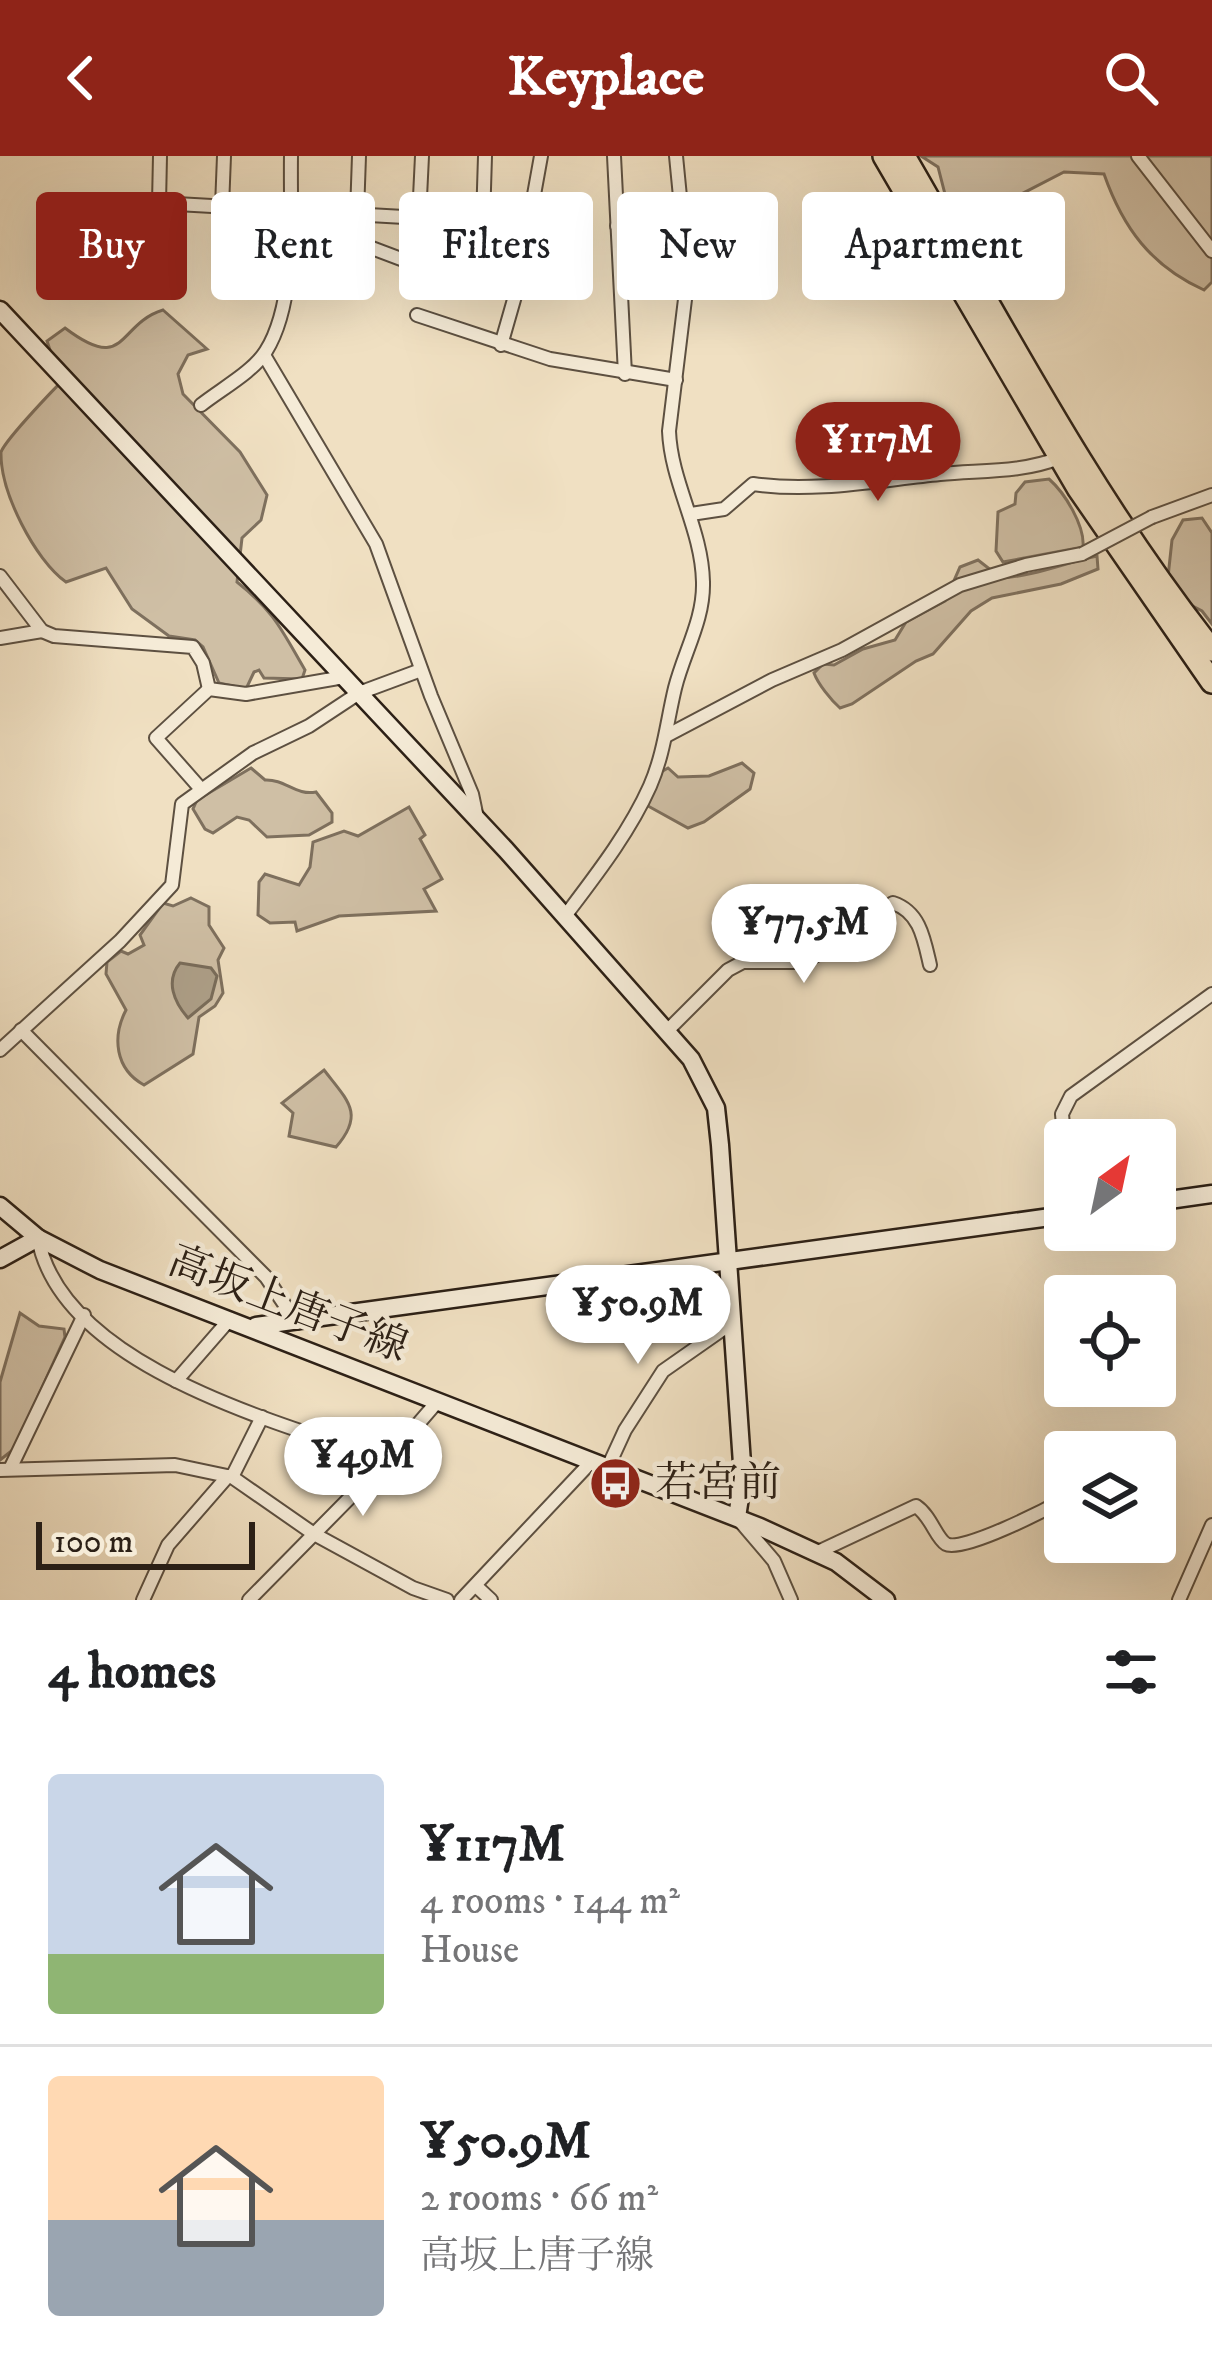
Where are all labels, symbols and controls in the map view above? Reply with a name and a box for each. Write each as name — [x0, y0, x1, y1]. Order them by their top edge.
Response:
icon: back — [48, 45, 114, 111]
text: Keyplace — [508, 45, 704, 112]
icon: search — [1098, 45, 1164, 111]
chip: Buy — [36, 192, 187, 300]
chip: Rent — [211, 192, 375, 300]
chip: Filters — [399, 192, 593, 300]
chip: New — [617, 192, 778, 300]
chip: Apartment — [802, 192, 1065, 300]
pin: ¥117M — [794, 402, 962, 504]
text: ¥117M — [822, 416, 934, 465]
pin: ¥77.5M — [706, 884, 902, 986]
text: ¥77.5M — [739, 898, 869, 947]
north arrow — [1044, 1119, 1176, 1251]
map controls — [1044, 1119, 1176, 1563]
street label: 高坂上唐子線 — [161, 1236, 415, 1374]
pin: ¥50.9M — [540, 1265, 736, 1367]
button: locate — [1044, 1275, 1176, 1407]
text: ¥50.9M — [573, 1279, 703, 1328]
pin: ¥49M — [292, 1417, 434, 1519]
text: ¥49M — [311, 1431, 415, 1480]
button: layers — [1044, 1431, 1176, 1563]
bus stop icon: 若宮前 — [588, 1456, 644, 1512]
place label: 若宮前 — [655, 1458, 781, 1510]
scale bar — [36, 1516, 255, 1569]
text: 100 m — [54, 1522, 133, 1563]
icon: filters — [1098, 1639, 1164, 1705]
text: 4 homes — [48, 1640, 216, 1704]
text: ¥117M — [420, 1813, 565, 1877]
icon: home — [144, 1822, 288, 1966]
text: 4 rooms · 144 m² — [420, 1877, 680, 1926]
text: House — [420, 1926, 519, 1975]
text: ¥50.9M — [420, 2110, 591, 2174]
icon: home — [144, 2124, 288, 2268]
text: 2 rooms · 66 m² — [420, 2174, 658, 2223]
text: 高坂上唐子線 — [420, 2232, 654, 2281]

